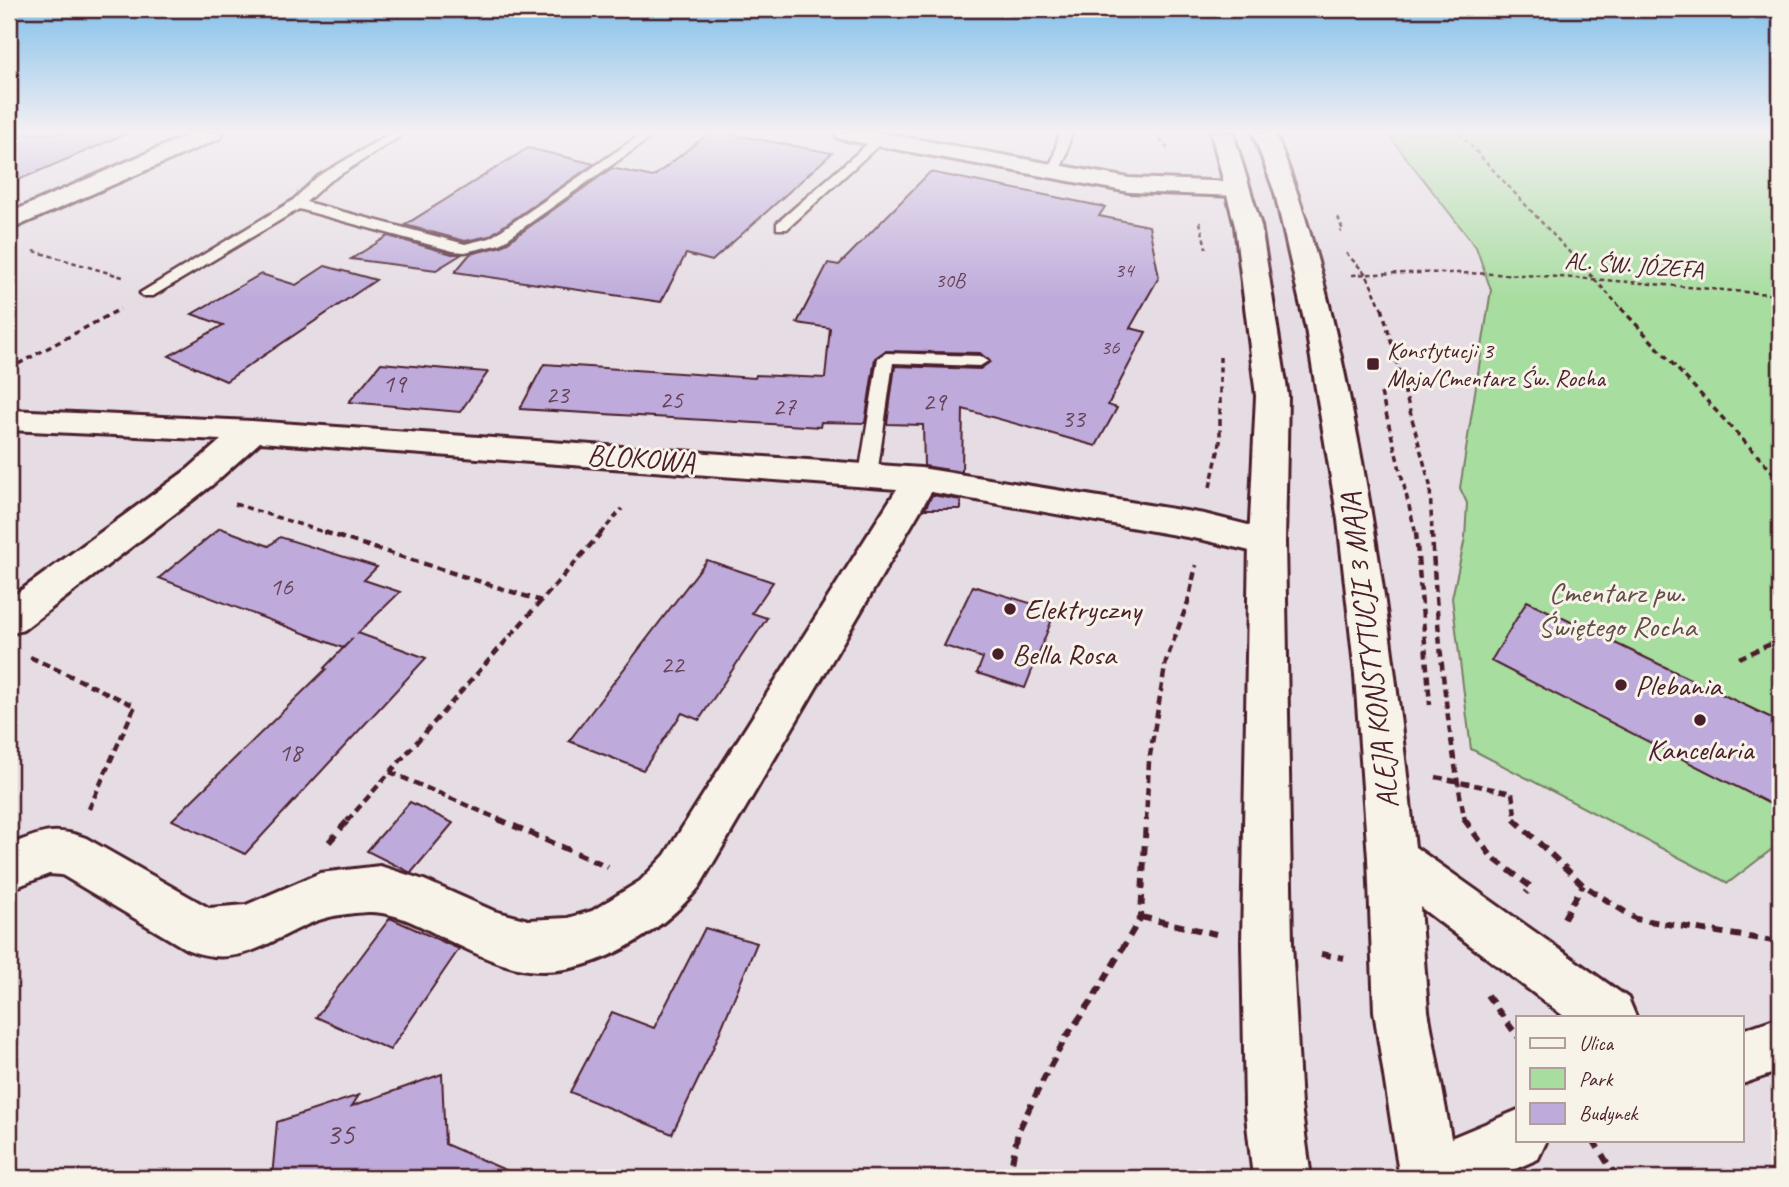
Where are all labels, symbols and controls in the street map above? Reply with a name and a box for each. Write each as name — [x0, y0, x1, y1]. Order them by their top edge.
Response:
street label: AL. ŚW. JÓZEFA — [1564, 245, 1705, 285]
house number: 34 — [1115, 257, 1136, 283]
house number: 30B — [935, 267, 967, 293]
house number: 36 — [1101, 334, 1120, 360]
place label: Konstytucji 3 Maja/Cmentarz Św. Rocha — [1387, 335, 1606, 393]
marker: Konstytucji 3 Maja/Cmentarz Św. Rocha — [1365, 356, 1381, 372]
house number: 19 — [382, 367, 408, 400]
house number: 23 — [545, 378, 571, 411]
house number: 25 — [659, 383, 684, 416]
house number: 29 — [922, 385, 948, 418]
house number: 27 — [772, 390, 797, 423]
house number: 33 — [1061, 402, 1087, 435]
street label: BLOKOWA — [586, 435, 697, 481]
street label: ALEJA KONSTYTUCJI 3 MAJA — [1331, 490, 1407, 811]
house number: 16 — [269, 570, 294, 603]
park label: Cmentarz pw. Świętego Rocha — [1538, 573, 1698, 645]
place label: Elektryczny — [1024, 590, 1144, 628]
marker: Elektryczny — [1002, 601, 1018, 617]
place label: Bella Rosa — [1012, 635, 1118, 673]
marker: Bella Rosa — [990, 646, 1006, 662]
house number: 22 — [660, 648, 686, 681]
place label: Plebania — [1635, 666, 1723, 704]
marker: Plebania — [1613, 677, 1629, 693]
marker: Kancelaria — [1692, 712, 1708, 728]
place label: Kancelaria — [1647, 730, 1755, 768]
house number: 18 — [278, 736, 304, 769]
legend — [1516, 1016, 1744, 1142]
text: Ulica — [1579, 1030, 1615, 1056]
text: Park — [1579, 1066, 1614, 1092]
text: Budynek — [1579, 1100, 1639, 1126]
house number: 35 — [326, 1113, 356, 1154]

